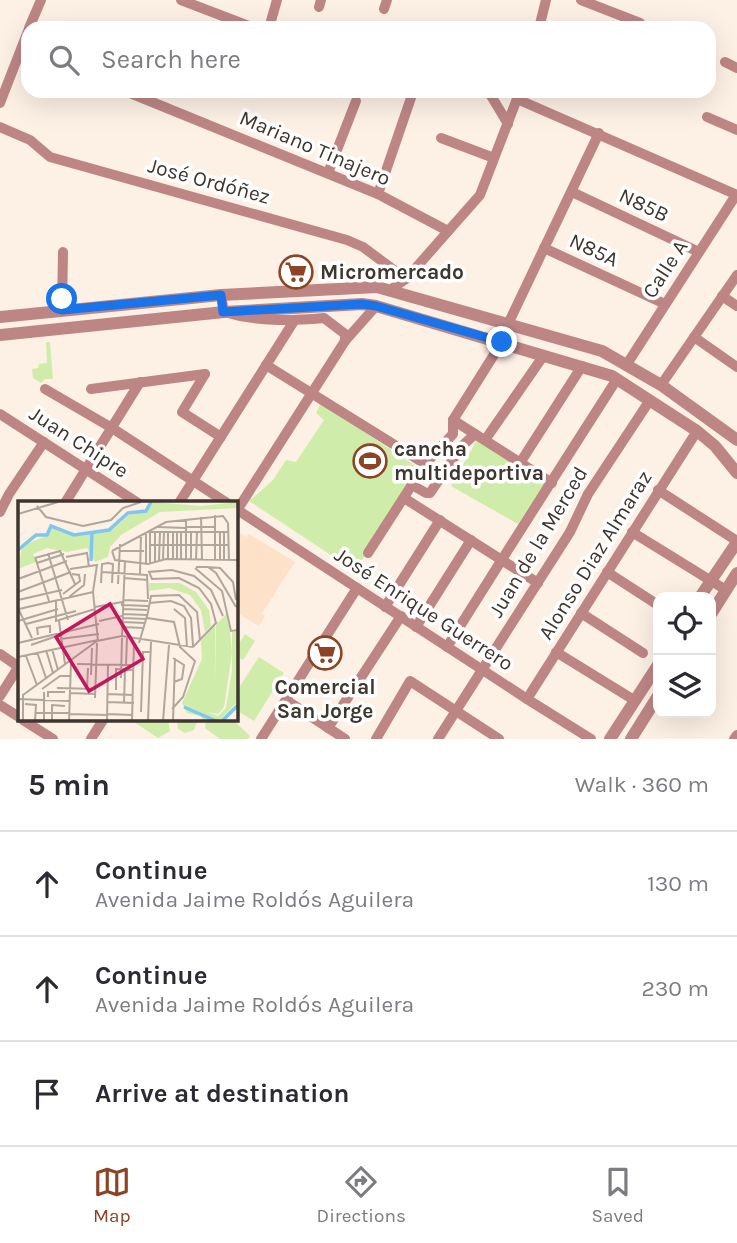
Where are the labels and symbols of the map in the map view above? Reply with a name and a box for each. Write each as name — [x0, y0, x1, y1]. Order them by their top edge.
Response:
street label: Mariano Tinajero — [236, 105, 394, 191]
street label: José Ordóñez — [145, 153, 273, 209]
street label: N85B — [615, 183, 673, 227]
street label: N85A — [566, 228, 622, 272]
street label: Calle A — [637, 236, 693, 302]
supermarket icon: Micromercado — [277, 253, 315, 291]
place label: Micromercado — [320, 260, 464, 284]
route start — [46, 283, 77, 314]
route end — [486, 326, 517, 357]
street label: Juan Chipre — [25, 401, 133, 483]
place label: cancha multideportiva — [394, 437, 544, 485]
sports icon: cancha multideportiva — [351, 442, 389, 480]
street label: Juan de la Merced — [484, 462, 592, 622]
street label: Alonso Diaz Almaraz — [533, 466, 657, 644]
inset map — [18, 501, 238, 722]
street label: José Enrique Guerrero — [330, 542, 518, 676]
supermarket icon: Comercial San Jorge — [306, 634, 344, 672]
place label: Comercial San Jorge — [274, 675, 376, 723]

